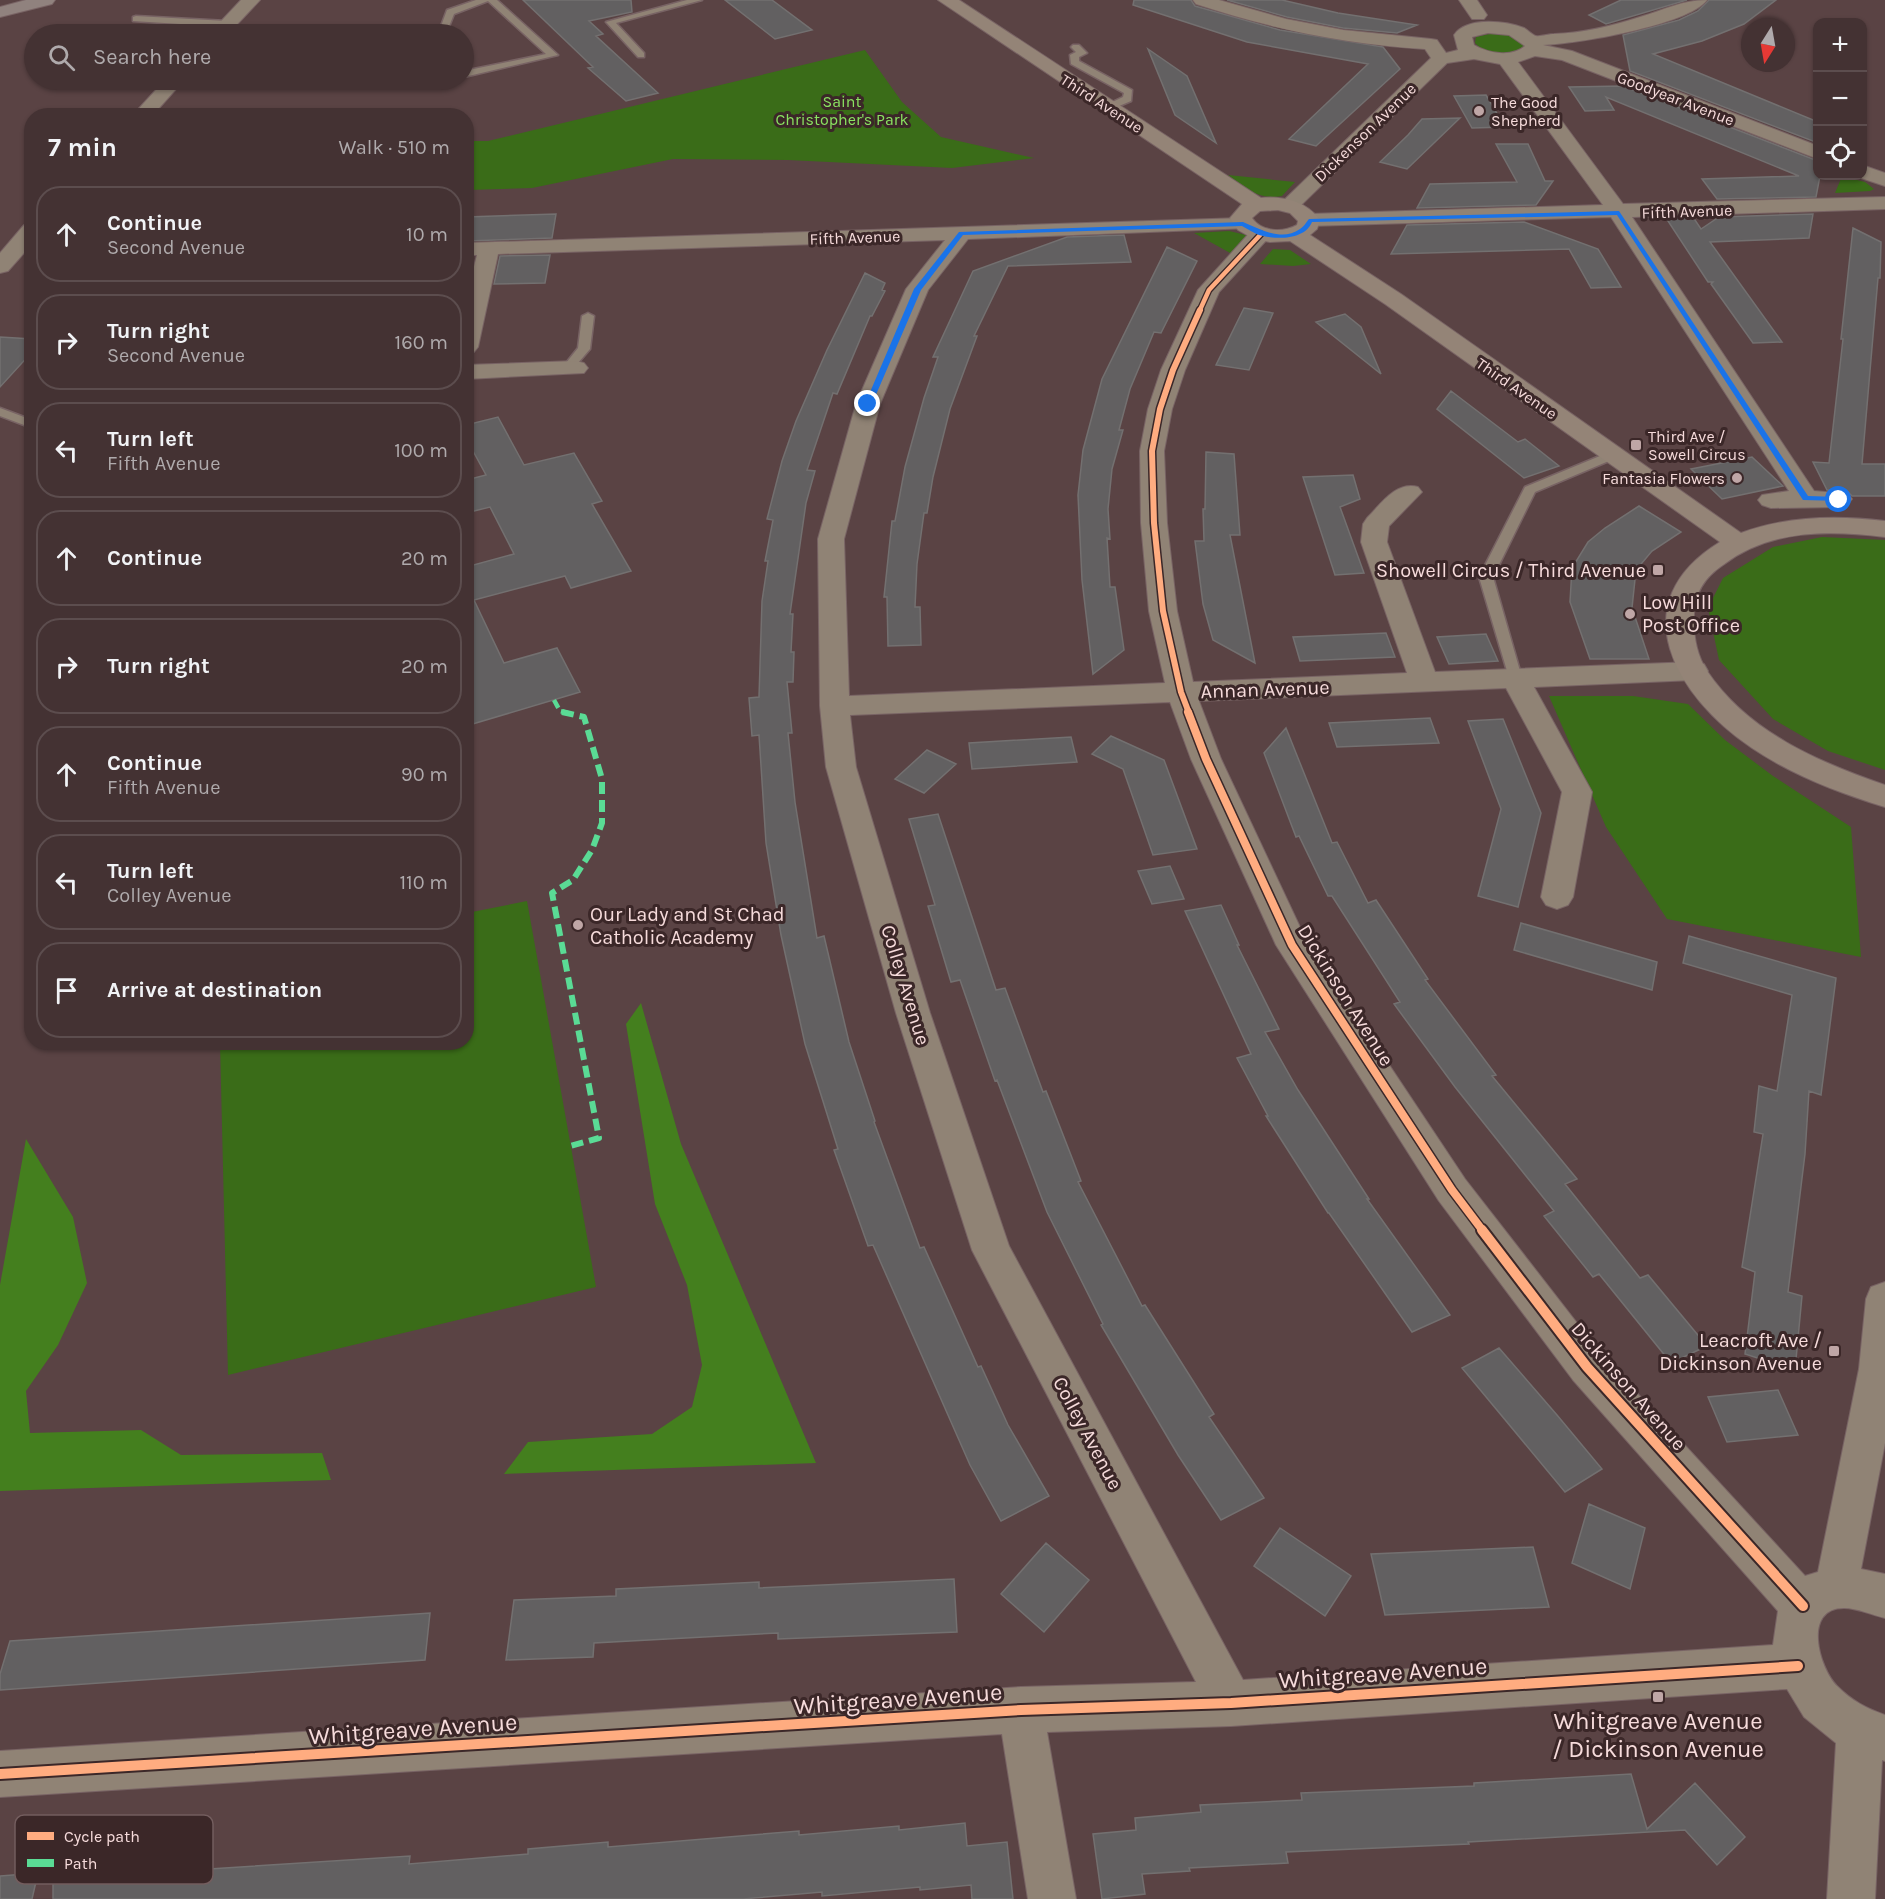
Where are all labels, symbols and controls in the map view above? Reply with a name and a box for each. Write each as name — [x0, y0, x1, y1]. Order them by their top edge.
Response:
north arrow — [1741, 18, 1795, 72]
map controls — [1813, 18, 1867, 180]
button: + — [1813, 18, 1867, 72]
search box — [24, 24, 474, 90]
icon: search — [45, 41, 78, 74]
text: Search here — [93, 44, 211, 70]
street label: Goodyear Avenue — [1615, 67, 1737, 130]
street label: Third Avenue — [1057, 70, 1146, 137]
button: − — [1813, 72, 1867, 126]
street label: Dickenson Avenue — [1311, 79, 1420, 186]
park label: Saint Christopher's Park — [775, 92, 909, 129]
place label: The Good Shepherd — [1491, 93, 1561, 130]
marker: The Good Shepherd — [1472, 104, 1486, 118]
button: locate — [1813, 126, 1867, 180]
text: 7 min — [48, 132, 117, 163]
text: Walk · 510 m — [339, 136, 450, 159]
street label: Fifth Avenue — [1641, 200, 1733, 223]
text: Continue — [107, 210, 202, 236]
icon: ahead — [50, 218, 83, 251]
text: 10 m — [406, 223, 448, 246]
street label: Fifth Avenue — [809, 226, 901, 249]
text: Second Avenue — [107, 236, 245, 259]
text: Turn right — [107, 318, 210, 344]
icon: right — [50, 326, 83, 359]
text: 160 m — [395, 331, 448, 354]
text: Second Avenue — [107, 344, 245, 367]
street label: Third Avenue — [1473, 354, 1561, 423]
route end — [854, 390, 880, 416]
text: Turn left — [107, 426, 194, 452]
place label: Third Ave / Sowell Circus — [1648, 427, 1746, 464]
icon: left — [50, 434, 83, 467]
marker: Third Ave / Sowell Circus — [1629, 438, 1643, 452]
text: 100 m — [394, 439, 448, 462]
text: Fifth Avenue — [107, 452, 220, 475]
place label: Fantasia Flowers — [1602, 469, 1725, 488]
marker: Fantasia Flowers — [1730, 471, 1744, 485]
route start — [1825, 486, 1851, 512]
icon: ahead — [50, 542, 83, 575]
text: Continue — [107, 545, 202, 571]
text: 20 m — [401, 547, 448, 570]
place label: Showell Circus / Third Avenue — [1376, 559, 1646, 582]
marker: Showell Circus / Third Avenue — [1651, 563, 1665, 577]
place label: Low Hill Post Office — [1642, 591, 1740, 637]
marker: Low Hill Post Office — [1623, 607, 1637, 621]
icon: right — [50, 650, 83, 683]
text: Turn right — [107, 653, 210, 679]
text: 20 m — [401, 655, 448, 678]
street label: Annan Avenue — [1200, 676, 1330, 703]
text: Continue — [107, 750, 202, 776]
icon: ahead — [50, 758, 83, 791]
text: 90 m — [401, 763, 448, 786]
text: Fifth Avenue — [107, 776, 220, 799]
text: Turn left — [107, 858, 194, 884]
icon: left — [50, 866, 83, 899]
text: 110 m — [399, 871, 448, 894]
text: Colley Avenue — [107, 884, 232, 907]
place label: Our Lady and St Chad Catholic Academy — [590, 903, 785, 949]
marker: Our Lady and St Chad Catholic Academy — [571, 918, 585, 932]
street label: Dickinson Avenue — [1293, 920, 1398, 1070]
street label: Colley Avenue — [876, 922, 935, 1048]
icon: arrive — [50, 974, 83, 1007]
text: Arrive at destination — [107, 977, 322, 1003]
street label: Dickinson Avenue — [1567, 1317, 1691, 1455]
place label: Leacroft Ave / Dickinson Avenue — [1659, 1329, 1822, 1375]
marker: Leacroft Ave / Dickinson Avenue — [1827, 1344, 1841, 1358]
street label: Colley Avenue — [1048, 1373, 1127, 1494]
street label: Whitgreave Avenue — [1278, 1652, 1488, 1694]
street label: Whitgreave Avenue — [793, 1678, 1003, 1720]
marker: Whitgreave Avenue / Dickinson Avenue — [1651, 1690, 1665, 1704]
place label: Whitgreave Avenue / Dickinson Avenue — [1552, 1707, 1764, 1763]
street label: Whitgreave Avenue — [308, 1708, 518, 1750]
legend — [15, 1815, 213, 1884]
text: Cycle path — [64, 1827, 140, 1846]
text: Path — [64, 1854, 97, 1873]

